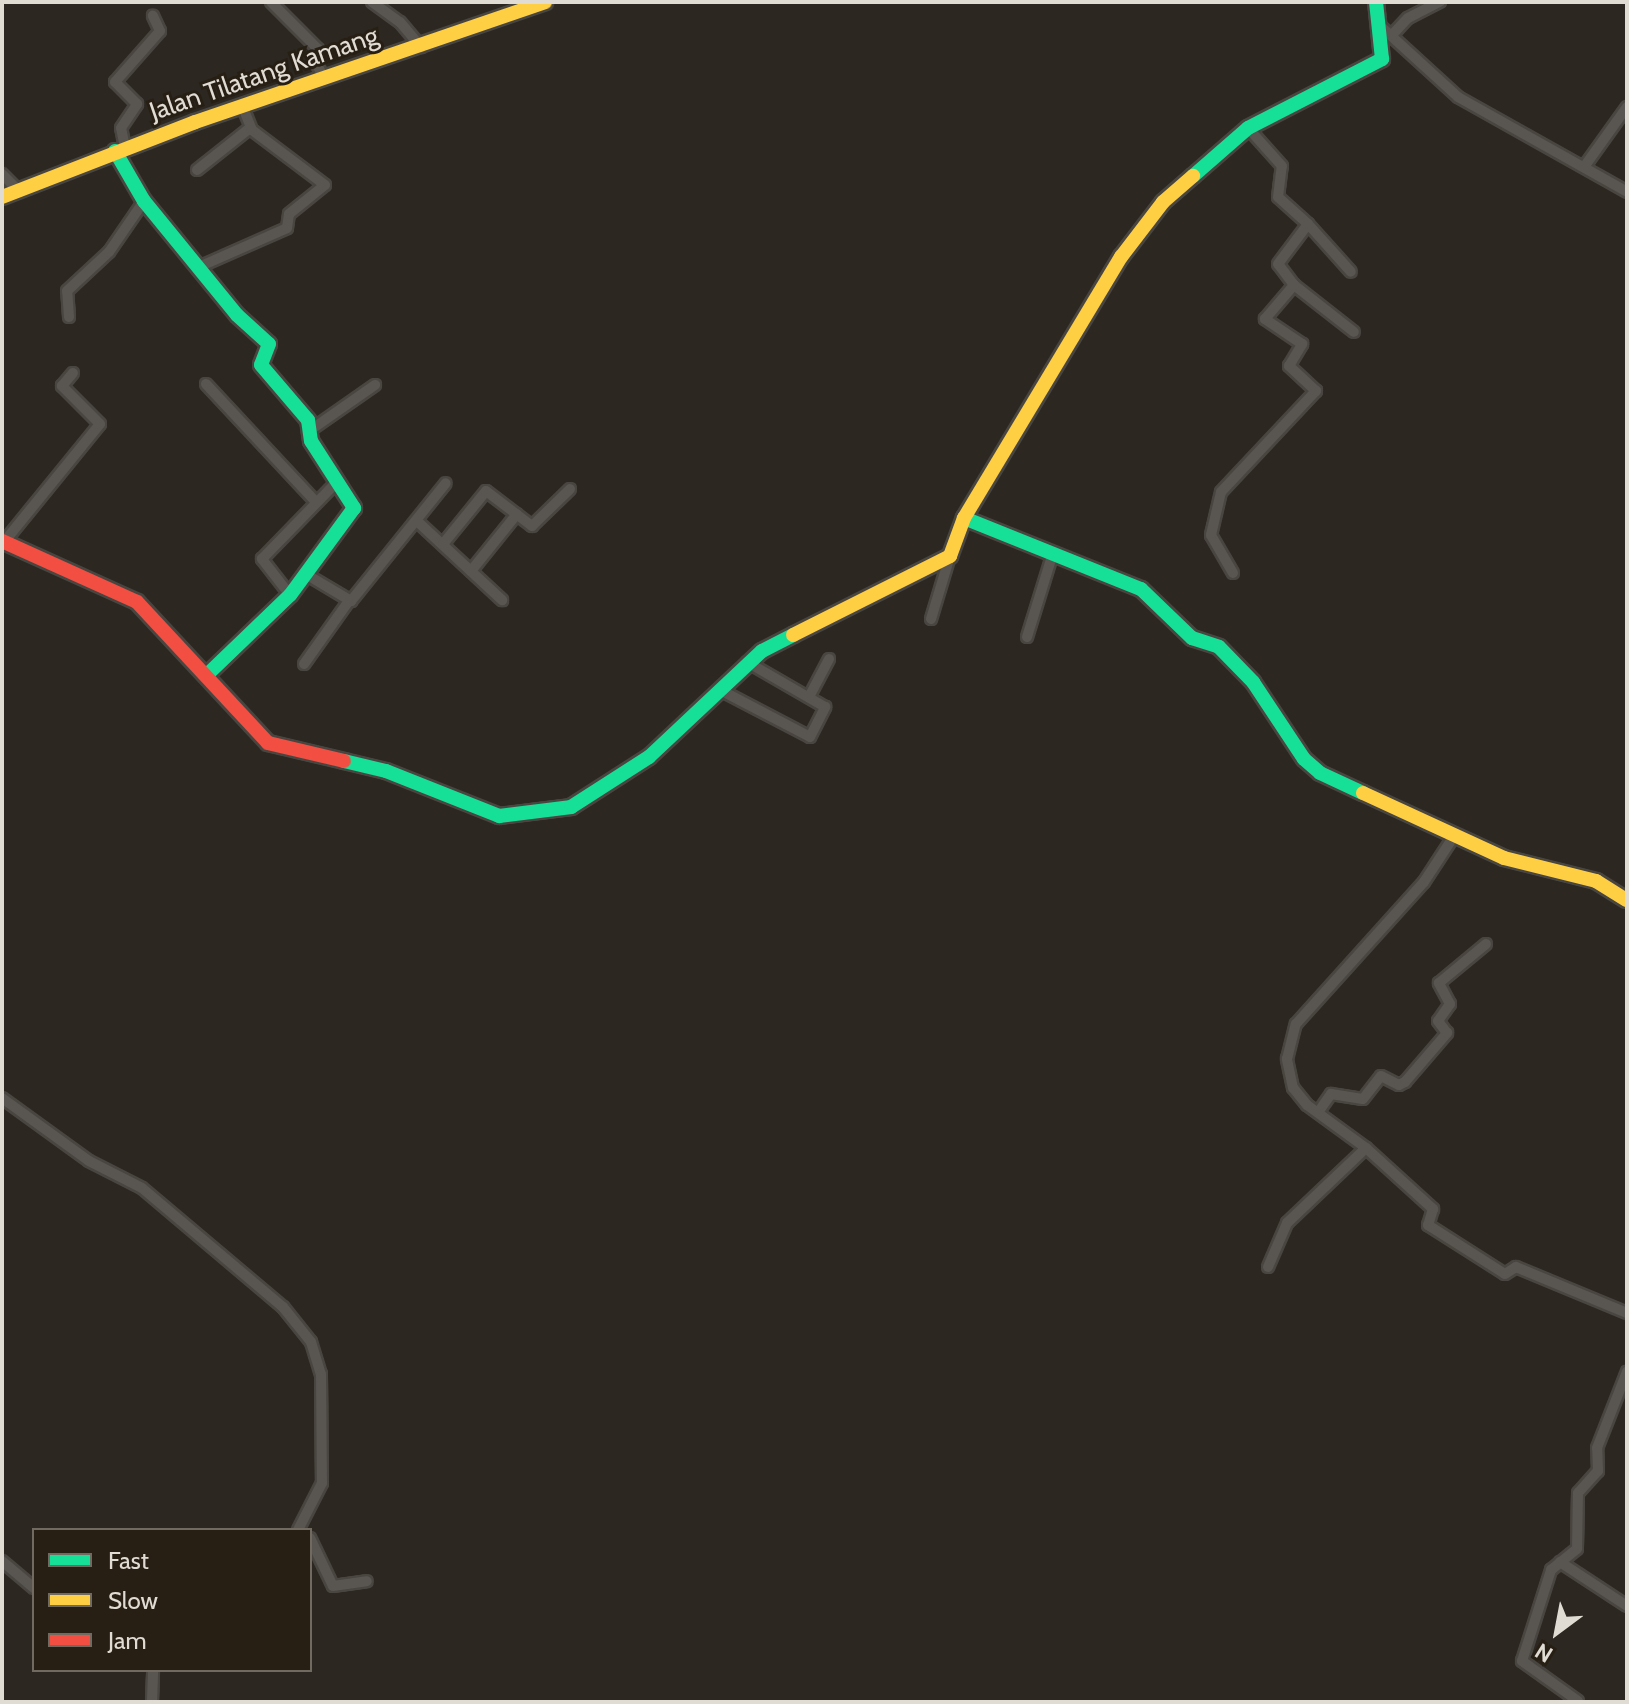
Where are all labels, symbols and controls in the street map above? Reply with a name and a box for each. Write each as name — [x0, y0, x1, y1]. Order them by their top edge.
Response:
street label: Jalan Tilatang Kamang — [146, 20, 382, 128]
legend — [32, 1528, 312, 1672]
text: Fast — [108, 1546, 149, 1575]
text: Slow — [108, 1586, 158, 1615]
north arrow — [1517, 1592, 1597, 1672]
text: Jam — [108, 1626, 146, 1655]
text: N — [1530, 1637, 1558, 1668]

